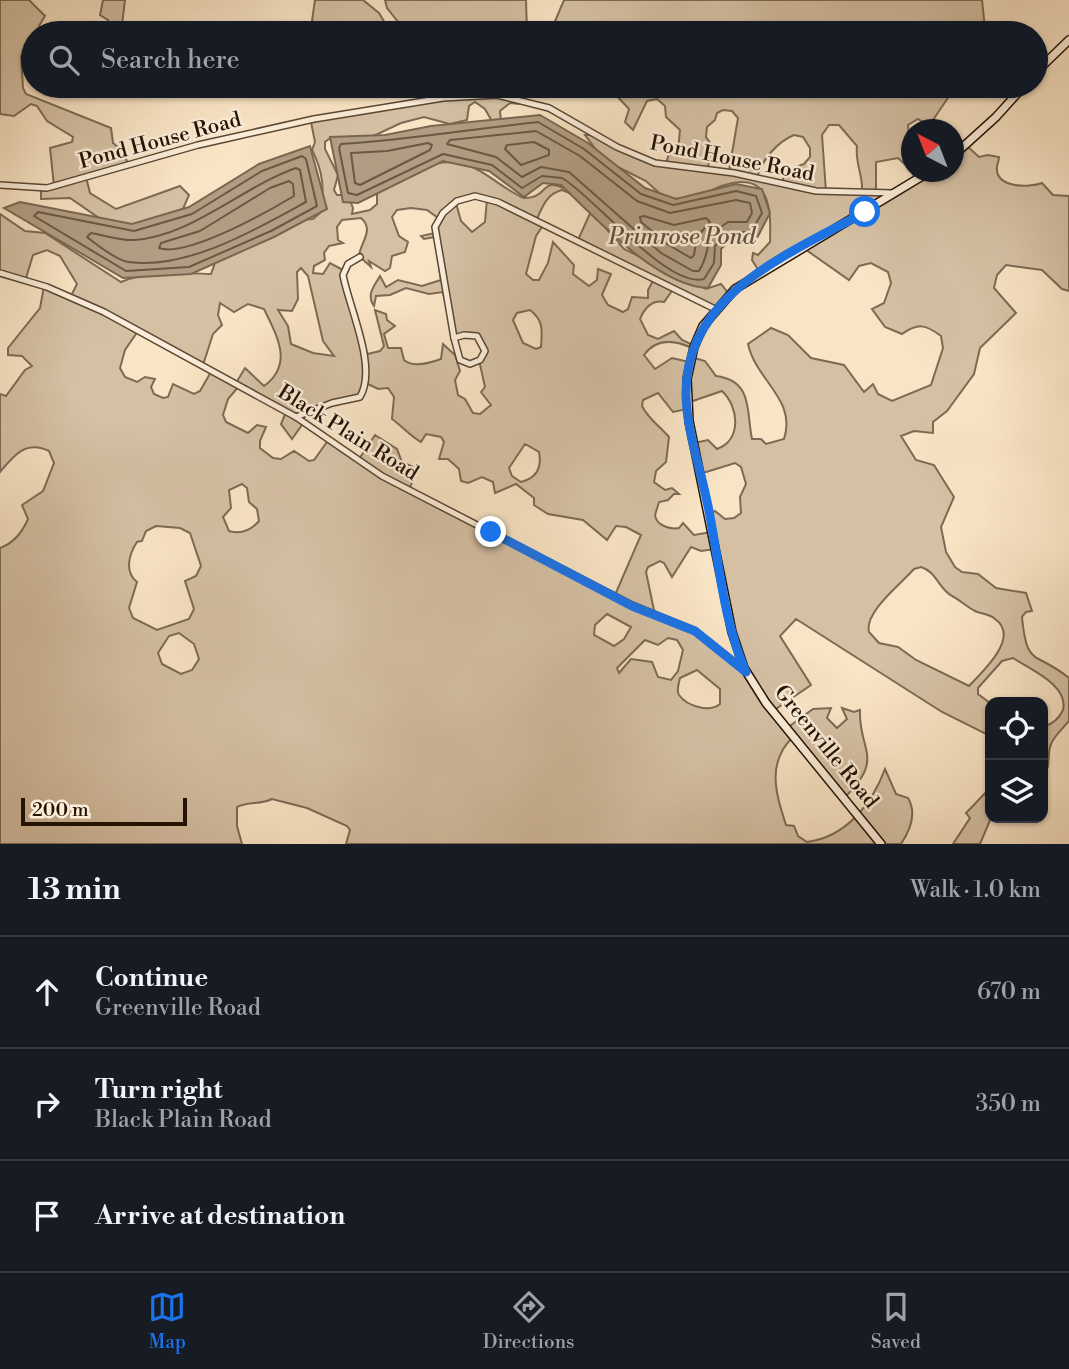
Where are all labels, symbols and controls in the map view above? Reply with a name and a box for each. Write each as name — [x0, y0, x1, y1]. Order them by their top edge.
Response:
search box — [21, 21, 1048, 98]
icon: search — [45, 41, 83, 79]
text: Search here — [101, 44, 240, 76]
street label: Pond House Road — [76, 107, 244, 175]
north arrow — [901, 119, 964, 182]
street label: Pond House Road — [648, 130, 816, 188]
route start — [849, 196, 880, 227]
water label: Primrose Pond — [608, 223, 757, 251]
street label: Black Plain Road — [272, 379, 423, 487]
route end — [475, 516, 506, 547]
street label: Greenville Road — [768, 680, 884, 814]
map controls — [985, 697, 1048, 823]
button: locate — [985, 697, 1048, 760]
button: layers — [985, 760, 1048, 823]
scale bar — [21, 795, 187, 827]
text: 200 m — [32, 798, 89, 822]
text: 13 min — [28, 871, 121, 909]
text: Walk · 1.0 km — [910, 876, 1041, 904]
text: Continue — [95, 962, 208, 994]
icon: ahead — [28, 973, 66, 1011]
text: 670 m — [977, 978, 1041, 1006]
text: Greenville Road — [95, 994, 261, 1022]
text: Turn right — [95, 1074, 223, 1106]
icon: right — [28, 1085, 66, 1123]
text: 350 m — [975, 1090, 1041, 1118]
text: Black Plain Road — [95, 1106, 272, 1134]
icon: arrive — [28, 1197, 66, 1235]
text: Arrive at destination — [95, 1200, 345, 1232]
tab: Map — [148, 1288, 186, 1354]
tab: Directions — [483, 1288, 574, 1354]
tab: Saved — [871, 1288, 921, 1354]

